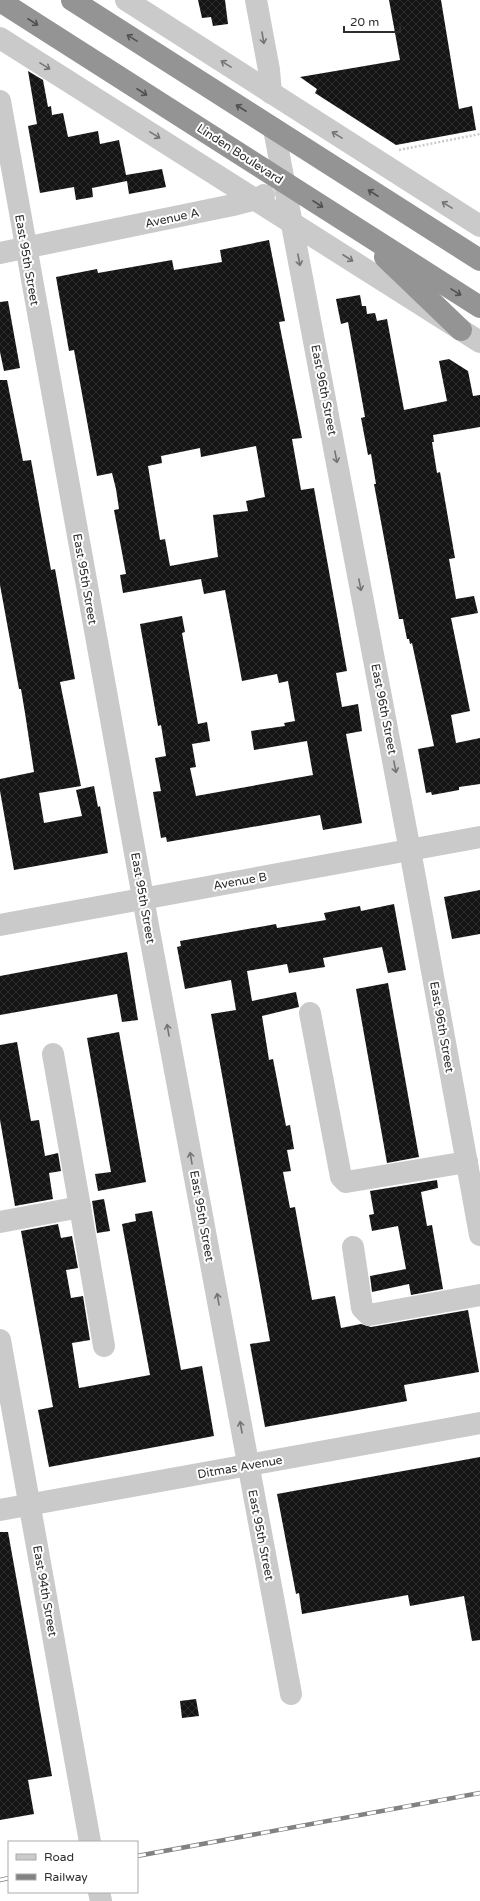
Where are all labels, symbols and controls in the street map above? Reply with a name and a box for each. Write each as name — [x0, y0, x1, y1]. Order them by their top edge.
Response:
scale bar — [344, 8, 400, 34]
text: 20 m — [350, 15, 379, 29]
one-way arrow — [27, 18, 38, 26]
one-way arrow — [260, 31, 268, 44]
one-way arrow — [126, 34, 137, 42]
one-way arrow — [221, 60, 232, 68]
one-way arrow — [39, 62, 50, 70]
one-way arrow — [136, 88, 147, 96]
one-way arrow — [235, 103, 247, 111]
street label: Linden Boulevard — [194, 121, 286, 187]
one-way arrow — [332, 131, 343, 139]
one-way arrow — [149, 132, 161, 140]
one-way arrow — [368, 189, 379, 197]
one-way arrow — [312, 200, 323, 208]
one-way arrow — [441, 200, 453, 208]
street label: Avenue A — [144, 205, 200, 231]
street label: East 95th Street — [12, 213, 42, 307]
one-way arrow — [295, 254, 303, 267]
one-way arrow — [342, 254, 353, 262]
one-way arrow — [450, 288, 461, 296]
street label: East 96th Street — [308, 343, 340, 437]
one-way arrow — [333, 450, 341, 463]
street label: East 95th Street — [70, 532, 100, 626]
one-way arrow — [357, 578, 365, 591]
street label: East 96th Street — [368, 662, 400, 756]
one-way arrow — [391, 761, 399, 774]
street label: East 95th Street — [128, 851, 158, 945]
street label: Avenue B — [212, 869, 268, 893]
street label: East 96th Street — [427, 980, 457, 1074]
one-way arrow — [163, 1024, 171, 1037]
one-way arrow — [187, 1152, 195, 1165]
street label: East 95th Street — [187, 1169, 217, 1263]
one-way arrow — [213, 1293, 221, 1306]
one-way arrow — [237, 1421, 245, 1434]
street label: Ditmas Avenue — [196, 1453, 284, 1481]
street label: East 95th Street — [245, 1488, 277, 1582]
street label: East 94th Street — [30, 1544, 60, 1638]
legend — [8, 1841, 138, 1893]
text: Road — [44, 1850, 74, 1864]
text: Railway — [44, 1870, 88, 1884]

